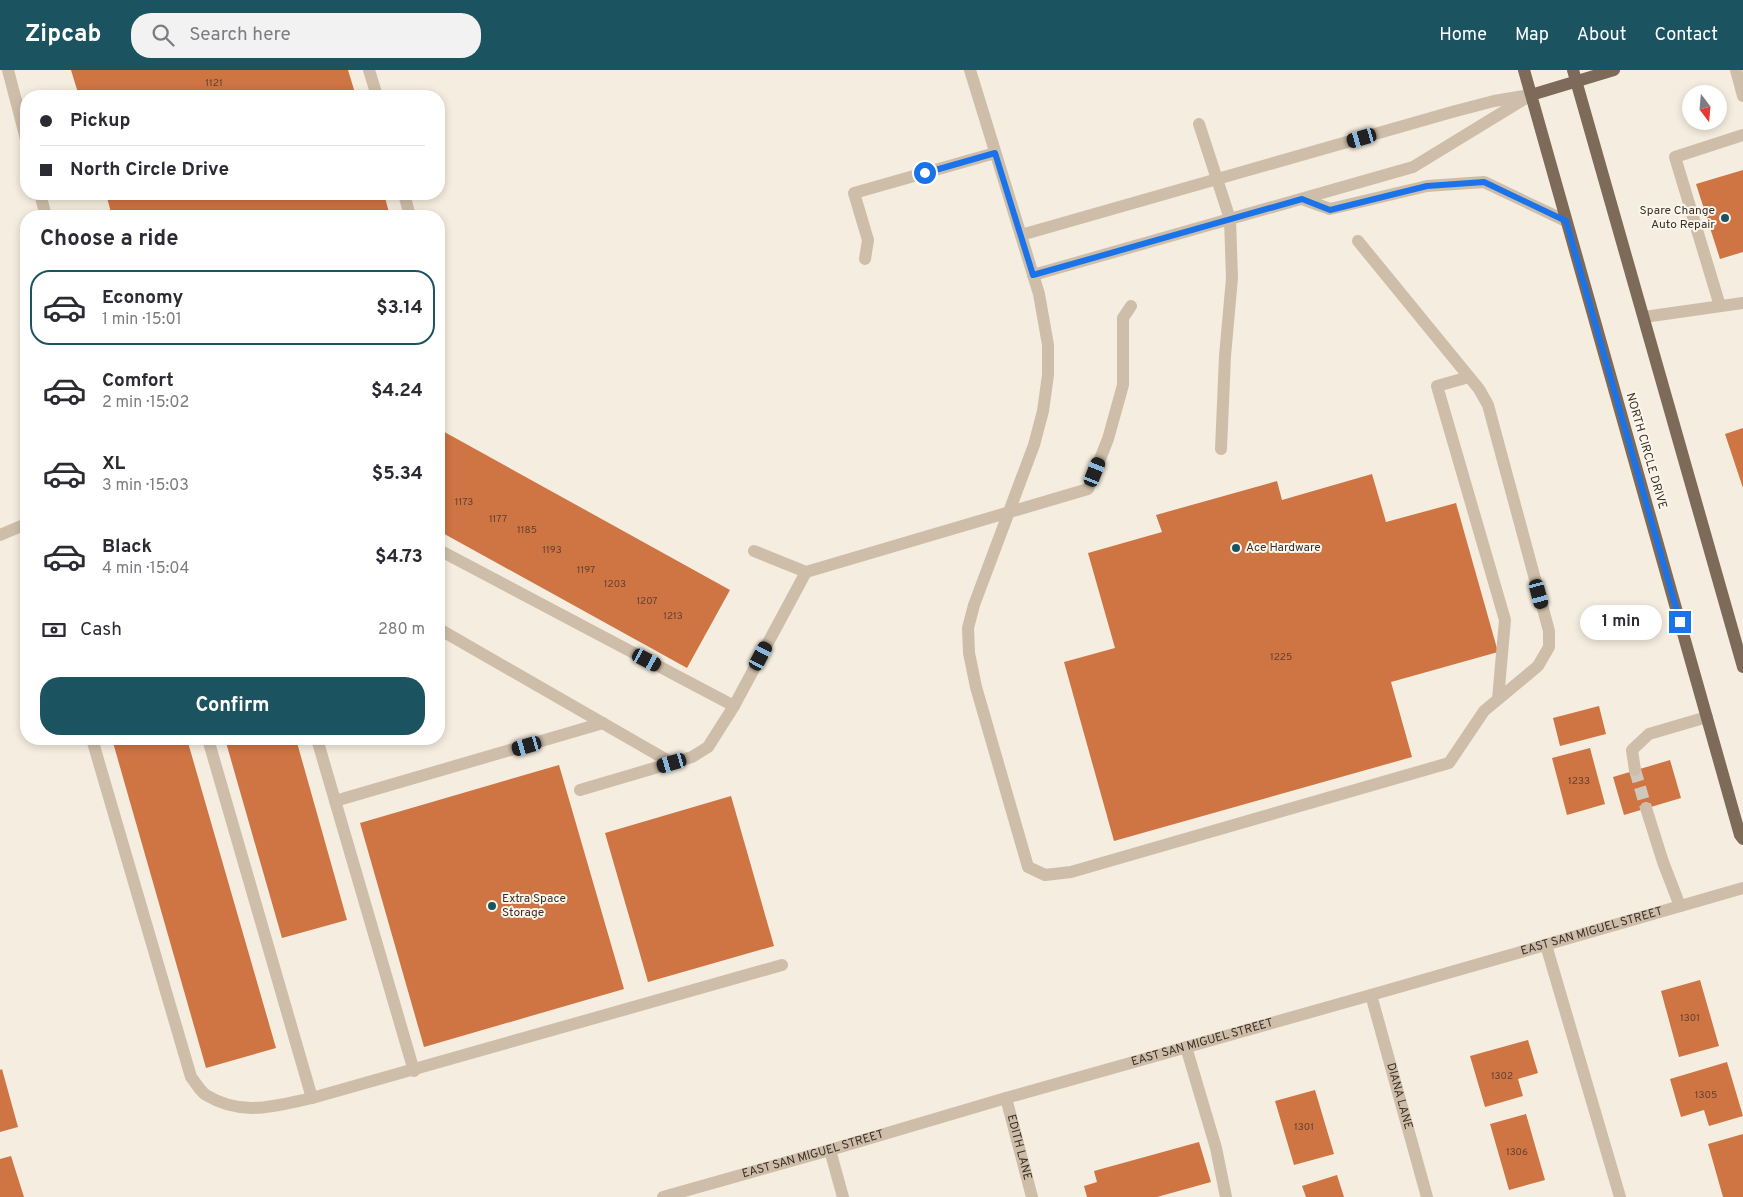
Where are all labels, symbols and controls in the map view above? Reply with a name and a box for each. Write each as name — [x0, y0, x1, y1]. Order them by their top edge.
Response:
search box — [131, 13, 481, 58]
text: Zipcab — [25, 20, 101, 50]
icon: search — [149, 21, 177, 49]
text: Search here — [189, 23, 291, 47]
text: Home — [1439, 24, 1487, 47]
text: Map — [1515, 24, 1549, 47]
text: About — [1577, 24, 1626, 47]
text: Contact — [1654, 24, 1718, 47]
house number: 1121 — [205, 77, 223, 90]
north arrow — [1682, 85, 1728, 130]
map controls — [1682, 85, 1727, 130]
text: Pickup — [70, 109, 130, 133]
car — [1345, 127, 1378, 149]
text: North Circle Drive — [70, 158, 229, 182]
route start — [914, 162, 936, 184]
place label: Spare Change Auto Repair — [1640, 203, 1715, 233]
marker: Spare Change Auto Repair — [1719, 212, 1731, 224]
text: Choose a ride — [40, 226, 178, 253]
icon: car — [42, 285, 87, 330]
text: Economy — [102, 286, 183, 310]
text: $3.14 — [376, 296, 423, 320]
text: 1 min · 15:01 — [102, 310, 182, 330]
icon: car — [42, 368, 87, 413]
text: Comfort — [102, 369, 174, 393]
text: $4.24 — [371, 379, 423, 403]
street label: NORTH CIRCLE DRIVE — [1622, 391, 1670, 511]
text: 2 min · 15:02 — [102, 393, 189, 413]
icon: car — [42, 451, 87, 496]
text: XL — [102, 452, 125, 476]
car — [1082, 455, 1107, 489]
text: $5.34 — [372, 462, 423, 486]
text: 3 min · 15:03 — [102, 476, 189, 496]
house number: 1173 — [455, 496, 473, 509]
house number: 1177 — [489, 513, 507, 526]
house number: 1185 — [517, 524, 537, 537]
icon: car — [42, 534, 87, 579]
text: Black — [102, 535, 152, 559]
place label: Ace Hardware — [1246, 540, 1321, 556]
marker: Ace Hardware — [1230, 542, 1242, 554]
house number: 1193 — [542, 544, 562, 557]
text: $4.73 — [375, 545, 423, 569]
text: 4 min · 15:04 — [102, 559, 190, 579]
house number: 1197 — [577, 564, 595, 577]
house number: 1203 — [604, 578, 626, 591]
car — [1527, 578, 1550, 610]
house number: 1207 — [636, 595, 658, 608]
callout: 1 min — [1580, 604, 1662, 640]
house number: 1213 — [663, 610, 683, 623]
route end — [1669, 611, 1691, 633]
text: 1 min — [1602, 612, 1640, 632]
icon: cash — [40, 616, 68, 644]
text: Cash — [80, 618, 122, 642]
text: 280 m — [378, 620, 425, 640]
car — [747, 639, 774, 673]
car — [630, 646, 663, 674]
house number: 1225 — [1270, 651, 1292, 664]
button: Confirm — [40, 677, 425, 735]
car — [510, 735, 543, 757]
car — [655, 752, 688, 774]
house number: 1233 — [1568, 775, 1590, 788]
place label: Extra Space Storage — [502, 891, 566, 921]
marker: Extra Space Storage — [486, 900, 498, 912]
street label: EAST SAN MIGUEL STREET — [1519, 904, 1665, 959]
house number: 1301 — [1680, 1012, 1700, 1025]
street label: EAST SAN MIGUEL STREET — [1130, 1015, 1275, 1070]
street label: DIANA LANE — [1382, 1061, 1416, 1131]
house number: 1302 — [1491, 1070, 1513, 1083]
house number: 1305 — [1695, 1089, 1717, 1102]
street label: EDITH LANE — [1003, 1113, 1035, 1182]
house number: 1301 — [1294, 1121, 1314, 1134]
street label: EAST SAN MIGUEL STREET — [740, 1126, 886, 1182]
house number: 1306 — [1506, 1146, 1528, 1159]

